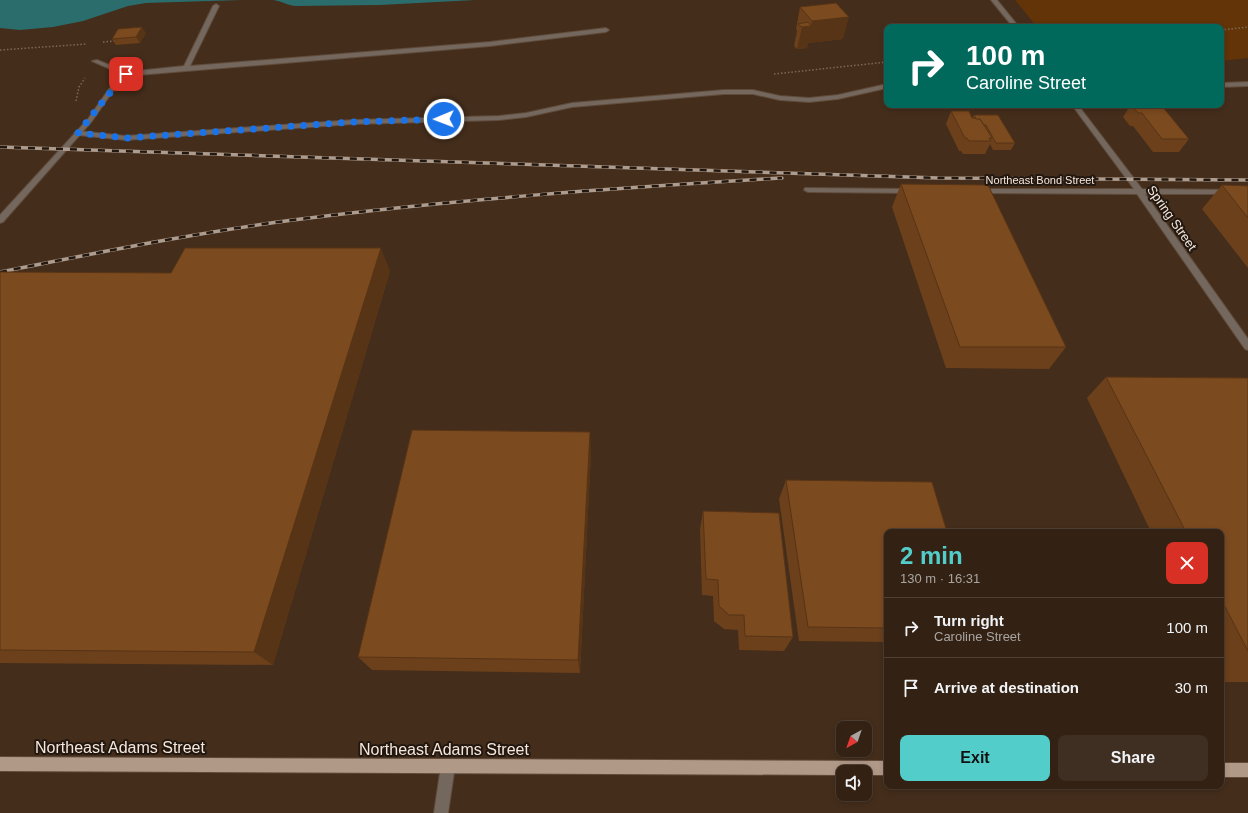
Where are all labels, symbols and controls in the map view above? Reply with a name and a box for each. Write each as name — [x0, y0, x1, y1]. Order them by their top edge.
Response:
icon: right — [900, 40, 952, 92]
text: 100 m — [966, 40, 1045, 71]
pin — [109, 57, 143, 91]
icon: arrive — [115, 63, 137, 85]
text: Caroline Street — [966, 73, 1086, 93]
position arrow — [423, 98, 465, 140]
street label: Northeast Bond Street — [986, 174, 1094, 186]
street label: Spring Street — [1144, 183, 1200, 254]
text: 2 min — [900, 542, 963, 569]
button: close — [1166, 542, 1208, 584]
text: 130 m · 16:31 — [900, 571, 980, 586]
text: Turn right — [934, 612, 1004, 629]
icon: right — [900, 617, 922, 639]
text: 100 m — [1166, 619, 1208, 636]
text: Caroline Street — [934, 629, 1021, 644]
icon: arrive — [900, 677, 922, 699]
text: Arrive at destination — [934, 679, 1079, 696]
text: 30 m — [1175, 679, 1208, 696]
north arrow — [836, 721, 872, 757]
map controls — [836, 721, 872, 801]
button: Exit — [900, 735, 1050, 781]
button: Share — [1058, 735, 1208, 781]
street label: Northeast Adams Street — [35, 739, 205, 756]
street label: Northeast Adams Street — [359, 741, 529, 758]
button: sound — [836, 765, 872, 801]

